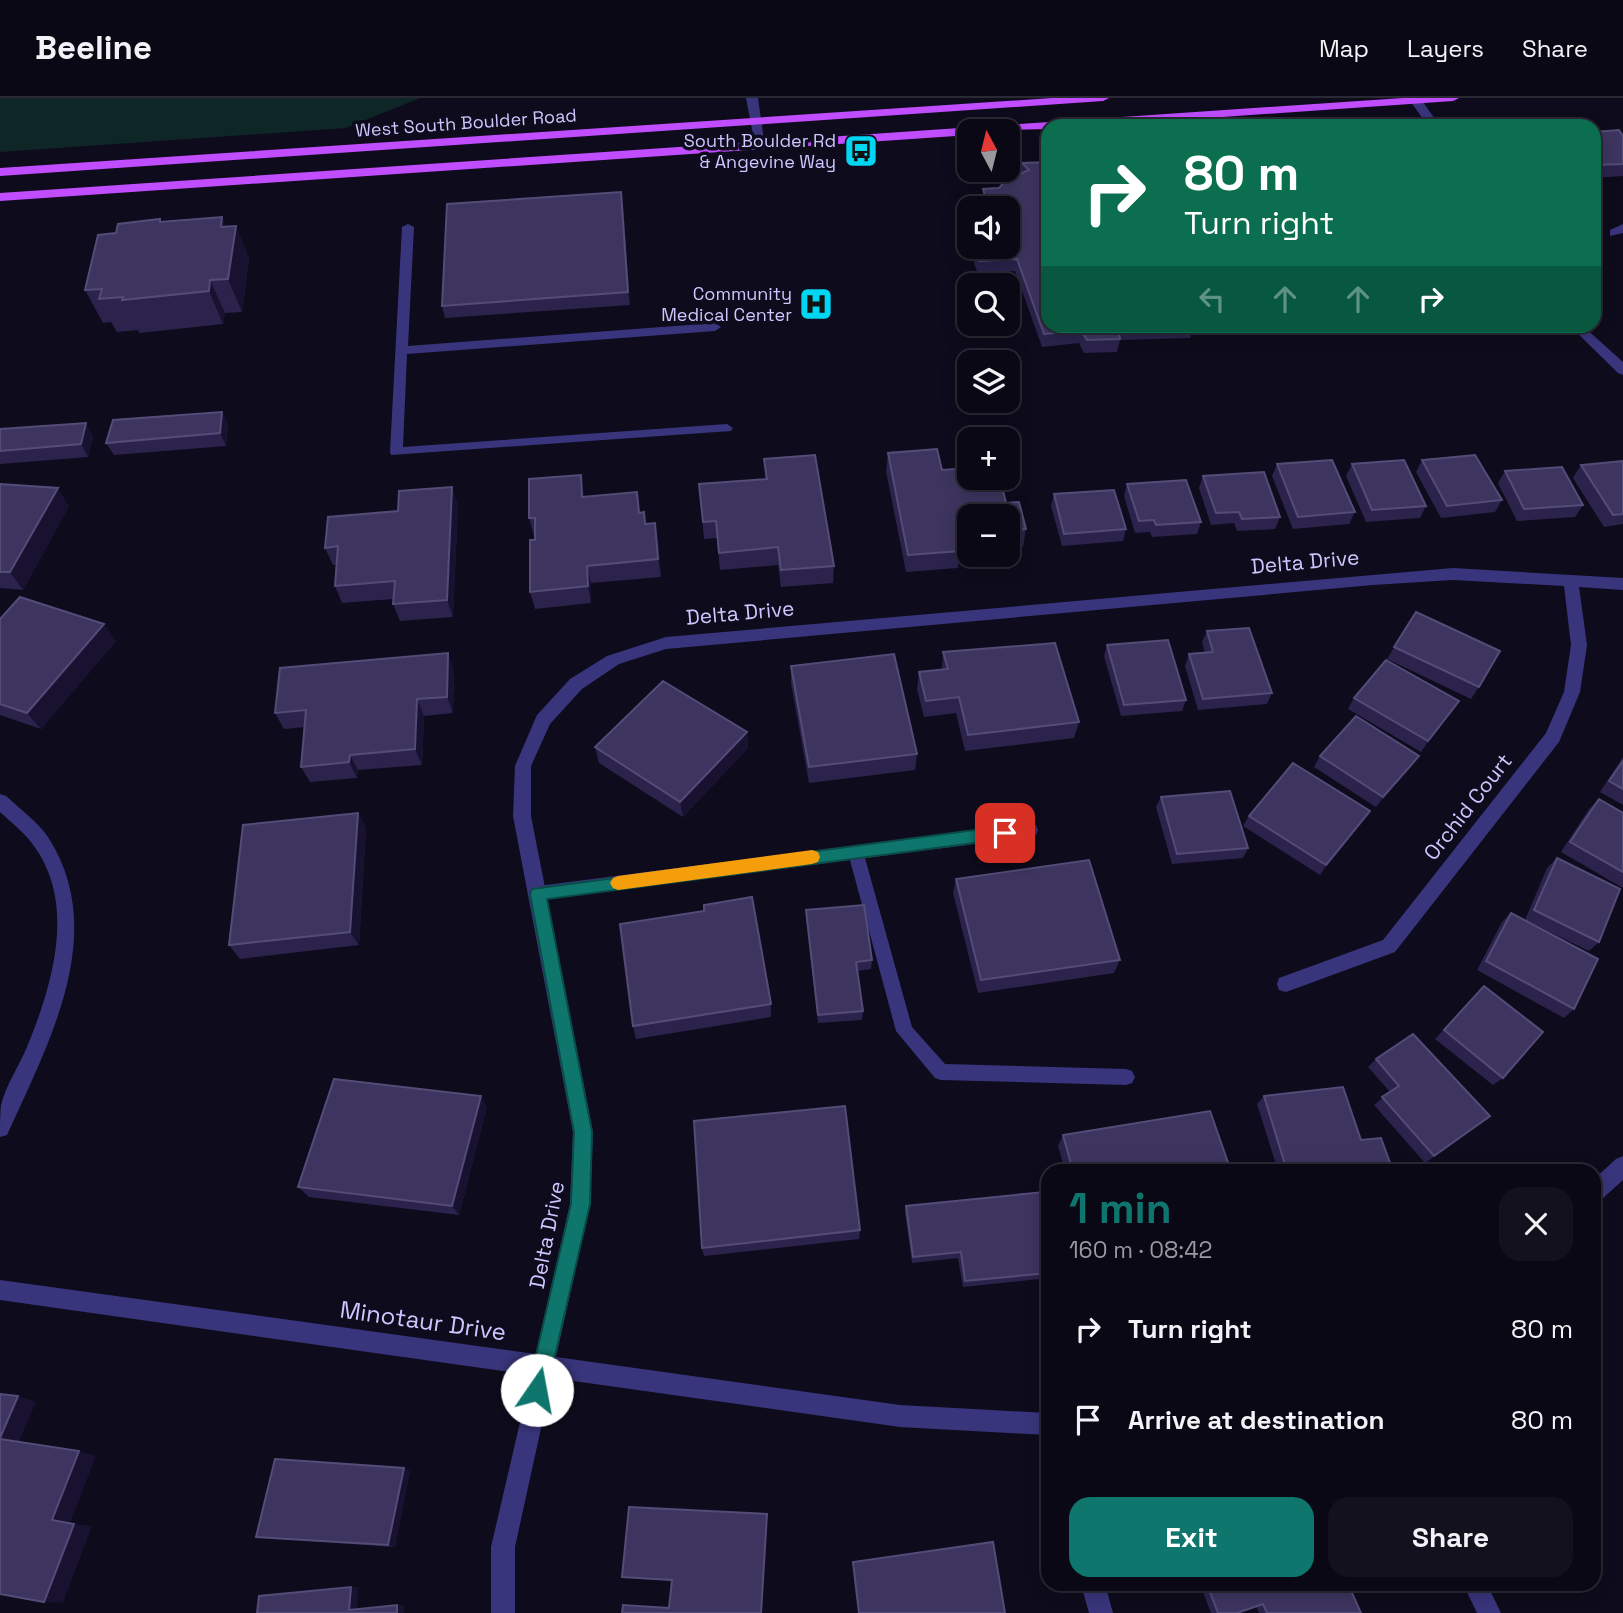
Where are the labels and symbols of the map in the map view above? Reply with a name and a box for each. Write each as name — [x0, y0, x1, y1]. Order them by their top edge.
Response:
street label: West South Boulder Road — [355, 103, 577, 142]
north arrow — [957, 119, 1020, 182]
place label: South Boulder Rd & Angevine Way — [684, 129, 836, 173]
bus stop icon: South Boulder Rd & Angevine Way — [842, 132, 880, 170]
place label: Community Medical Center — [661, 282, 792, 326]
hospital icon: Community Medical Center — [797, 285, 835, 323]
street label: Delta Drive — [1250, 543, 1360, 580]
street label: Delta Drive — [685, 594, 795, 631]
street label: Orchid Court — [1418, 748, 1518, 865]
pin — [975, 803, 1035, 863]
street label: Delta Drive — [523, 1179, 570, 1291]
street label: Minotaur Drive — [338, 1293, 508, 1348]
position arrow — [500, 1353, 574, 1427]

